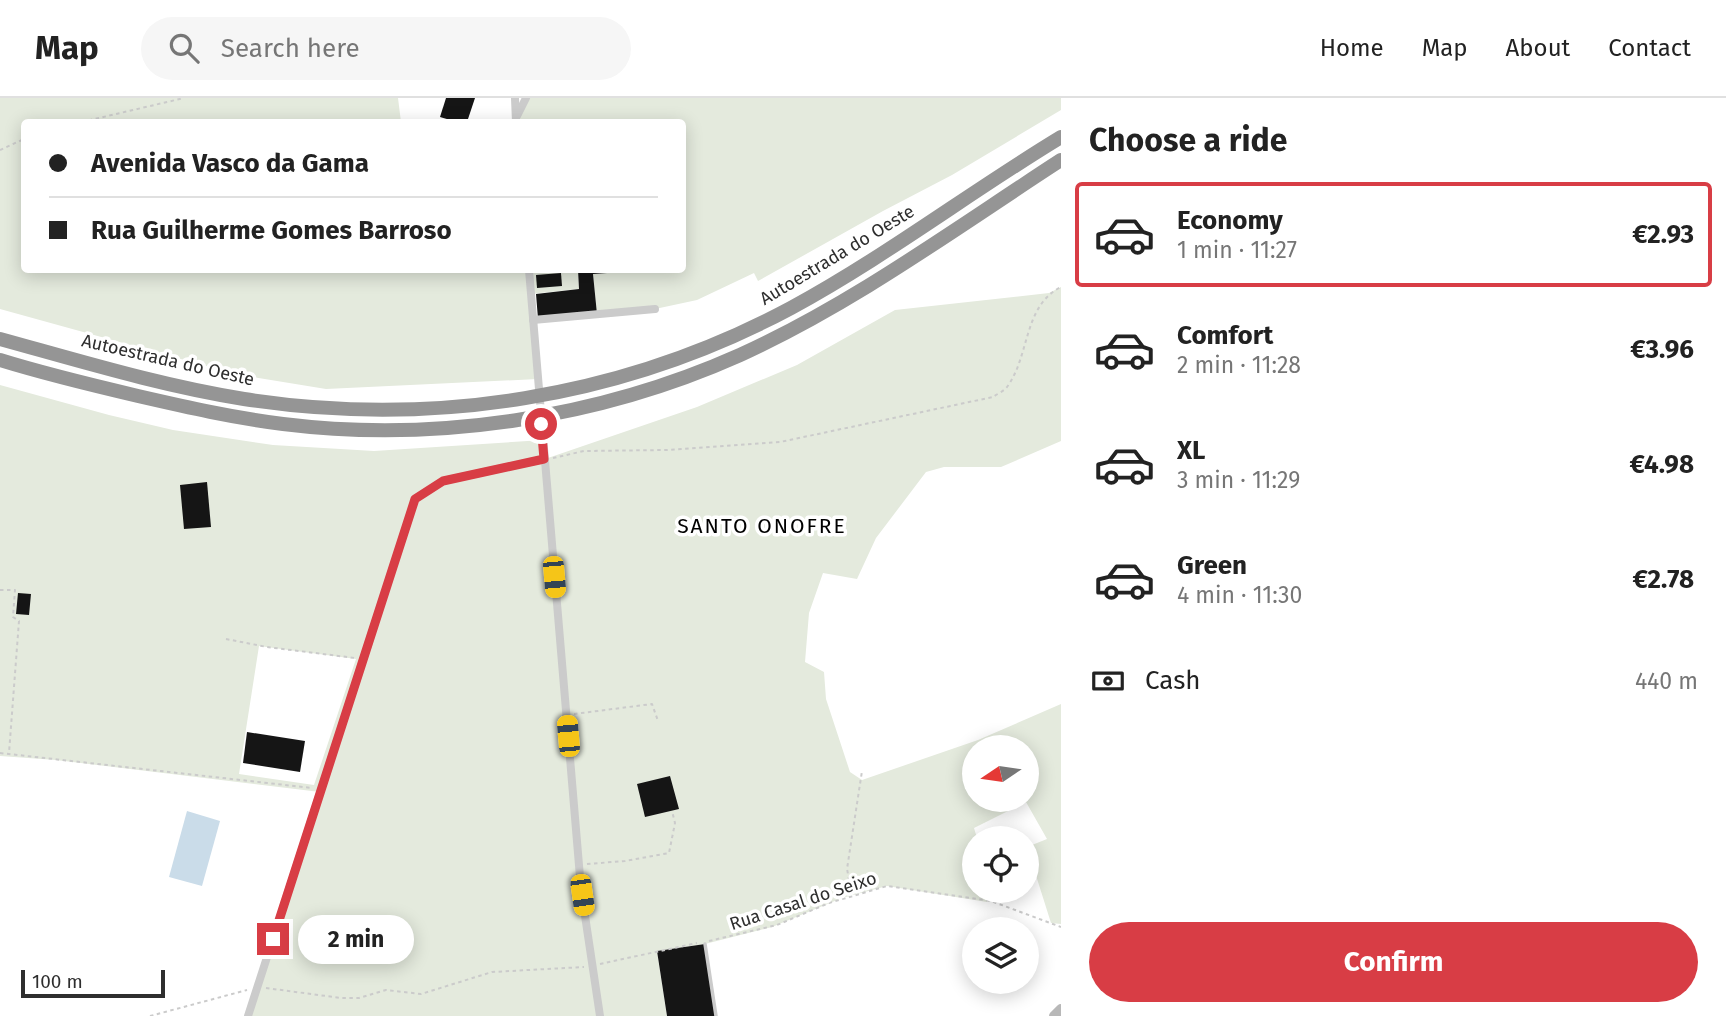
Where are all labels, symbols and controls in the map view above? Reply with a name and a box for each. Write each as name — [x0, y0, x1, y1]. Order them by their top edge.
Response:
search box — [141, 17, 631, 80]
text: Map — [35, 28, 99, 68]
icon: search — [165, 29, 203, 67]
text: Search here — [221, 33, 360, 64]
text: Home — [1320, 34, 1384, 62]
text: Map — [1422, 34, 1468, 62]
text: About — [1506, 34, 1570, 62]
text: Contact — [1608, 34, 1691, 62]
text: Choose a ride — [1089, 121, 1287, 159]
text: Avenida Vasco da Gama — [91, 148, 369, 179]
street label: Autoestrada do Oeste — [756, 200, 918, 310]
icon: car — [1093, 203, 1156, 266]
text: Economy — [1177, 205, 1283, 236]
text: Rua Guilherme Gomes Barroso — [91, 215, 452, 246]
text: €2.93 — [1632, 219, 1694, 250]
text: 1 min · 11:27 — [1177, 236, 1297, 264]
icon: car — [1093, 318, 1156, 381]
text: Comfort — [1177, 320, 1273, 351]
street label: Autoestrada do Oeste — [80, 329, 256, 391]
text: €3.96 — [1630, 334, 1694, 365]
text: 2 min · 11:28 — [1177, 351, 1301, 379]
route start — [525, 408, 557, 440]
icon: car — [1093, 433, 1156, 496]
text: XL — [1177, 435, 1205, 466]
text: €4.98 — [1629, 449, 1694, 480]
text: 3 min · 11:29 — [1177, 466, 1300, 494]
district label: SANTO ONOFRE — [677, 513, 847, 539]
icon: car — [1093, 548, 1156, 611]
text: Green — [1177, 550, 1247, 581]
car — [542, 555, 567, 599]
text: €2.78 — [1632, 564, 1694, 595]
text: 4 min · 11:30 — [1177, 581, 1302, 609]
icon: cash — [1089, 662, 1127, 700]
text: Cash — [1145, 665, 1201, 696]
text: 440 m — [1635, 667, 1698, 695]
car — [556, 714, 581, 758]
north arrow — [962, 735, 1040, 812]
map controls — [962, 735, 1039, 994]
button: locate — [962, 826, 1039, 903]
street label: Rua Casal do Seixo — [727, 867, 879, 935]
car — [569, 873, 596, 917]
callout: 2 min — [298, 914, 413, 964]
button: layers — [962, 917, 1039, 994]
button: Confirm — [1089, 922, 1698, 1002]
route end — [257, 923, 289, 955]
text: 2 min — [328, 925, 384, 953]
scale bar — [21, 967, 164, 999]
text: 100 m — [32, 970, 83, 993]

